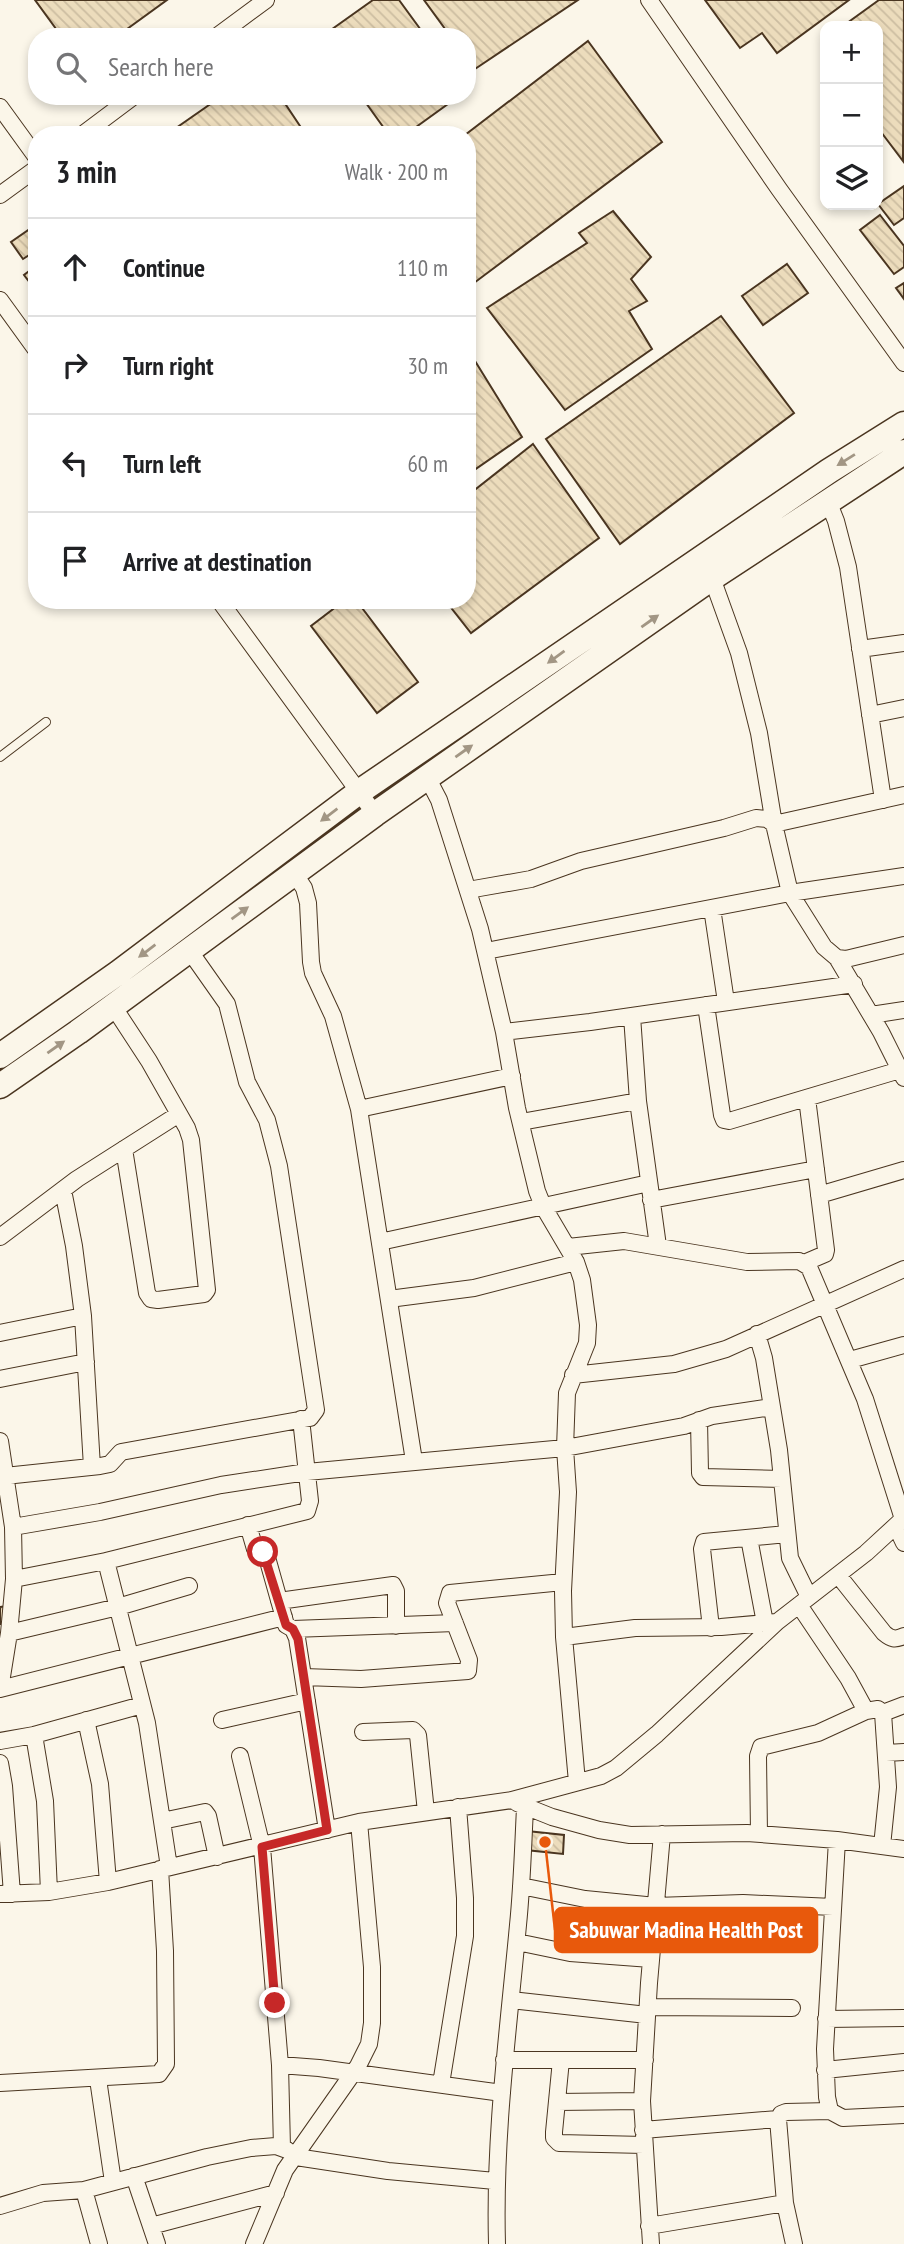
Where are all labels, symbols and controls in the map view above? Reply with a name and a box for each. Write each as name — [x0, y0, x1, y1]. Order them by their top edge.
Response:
map controls — [820, 21, 883, 210]
button: + — [820, 21, 883, 84]
search box — [28, 28, 476, 105]
icon: search — [52, 48, 90, 86]
text: Search here — [108, 50, 214, 83]
button: − — [820, 84, 883, 147]
button: layers — [820, 147, 883, 210]
text: 3 min — [56, 152, 117, 191]
text: Walk · 200 m — [345, 157, 448, 186]
icon: ahead — [56, 248, 94, 286]
text: Continue — [123, 251, 205, 284]
text: 110 m — [397, 253, 448, 282]
icon: right — [56, 346, 94, 384]
text: Turn right — [123, 349, 214, 382]
text: 30 m — [407, 351, 448, 380]
icon: left — [56, 444, 94, 482]
text: Turn left — [123, 447, 201, 480]
text: 60 m — [407, 449, 448, 478]
one-way arrow — [836, 454, 856, 467]
icon: arrive — [56, 542, 94, 580]
text: Arrive at destination — [123, 545, 312, 578]
one-way arrow — [641, 614, 659, 628]
one-way arrow — [547, 650, 565, 664]
one-way arrow — [455, 744, 473, 758]
one-way arrow — [321, 807, 339, 822]
one-way arrow — [231, 906, 249, 920]
one-way arrow — [138, 944, 157, 958]
one-way arrow — [47, 1040, 65, 1054]
route start — [247, 1536, 278, 1567]
callout: Sabuwar Madina Health Post — [555, 1908, 817, 1952]
text: Sabuwar Madina Health Post — [569, 1915, 803, 1944]
route end — [259, 1987, 290, 2018]

